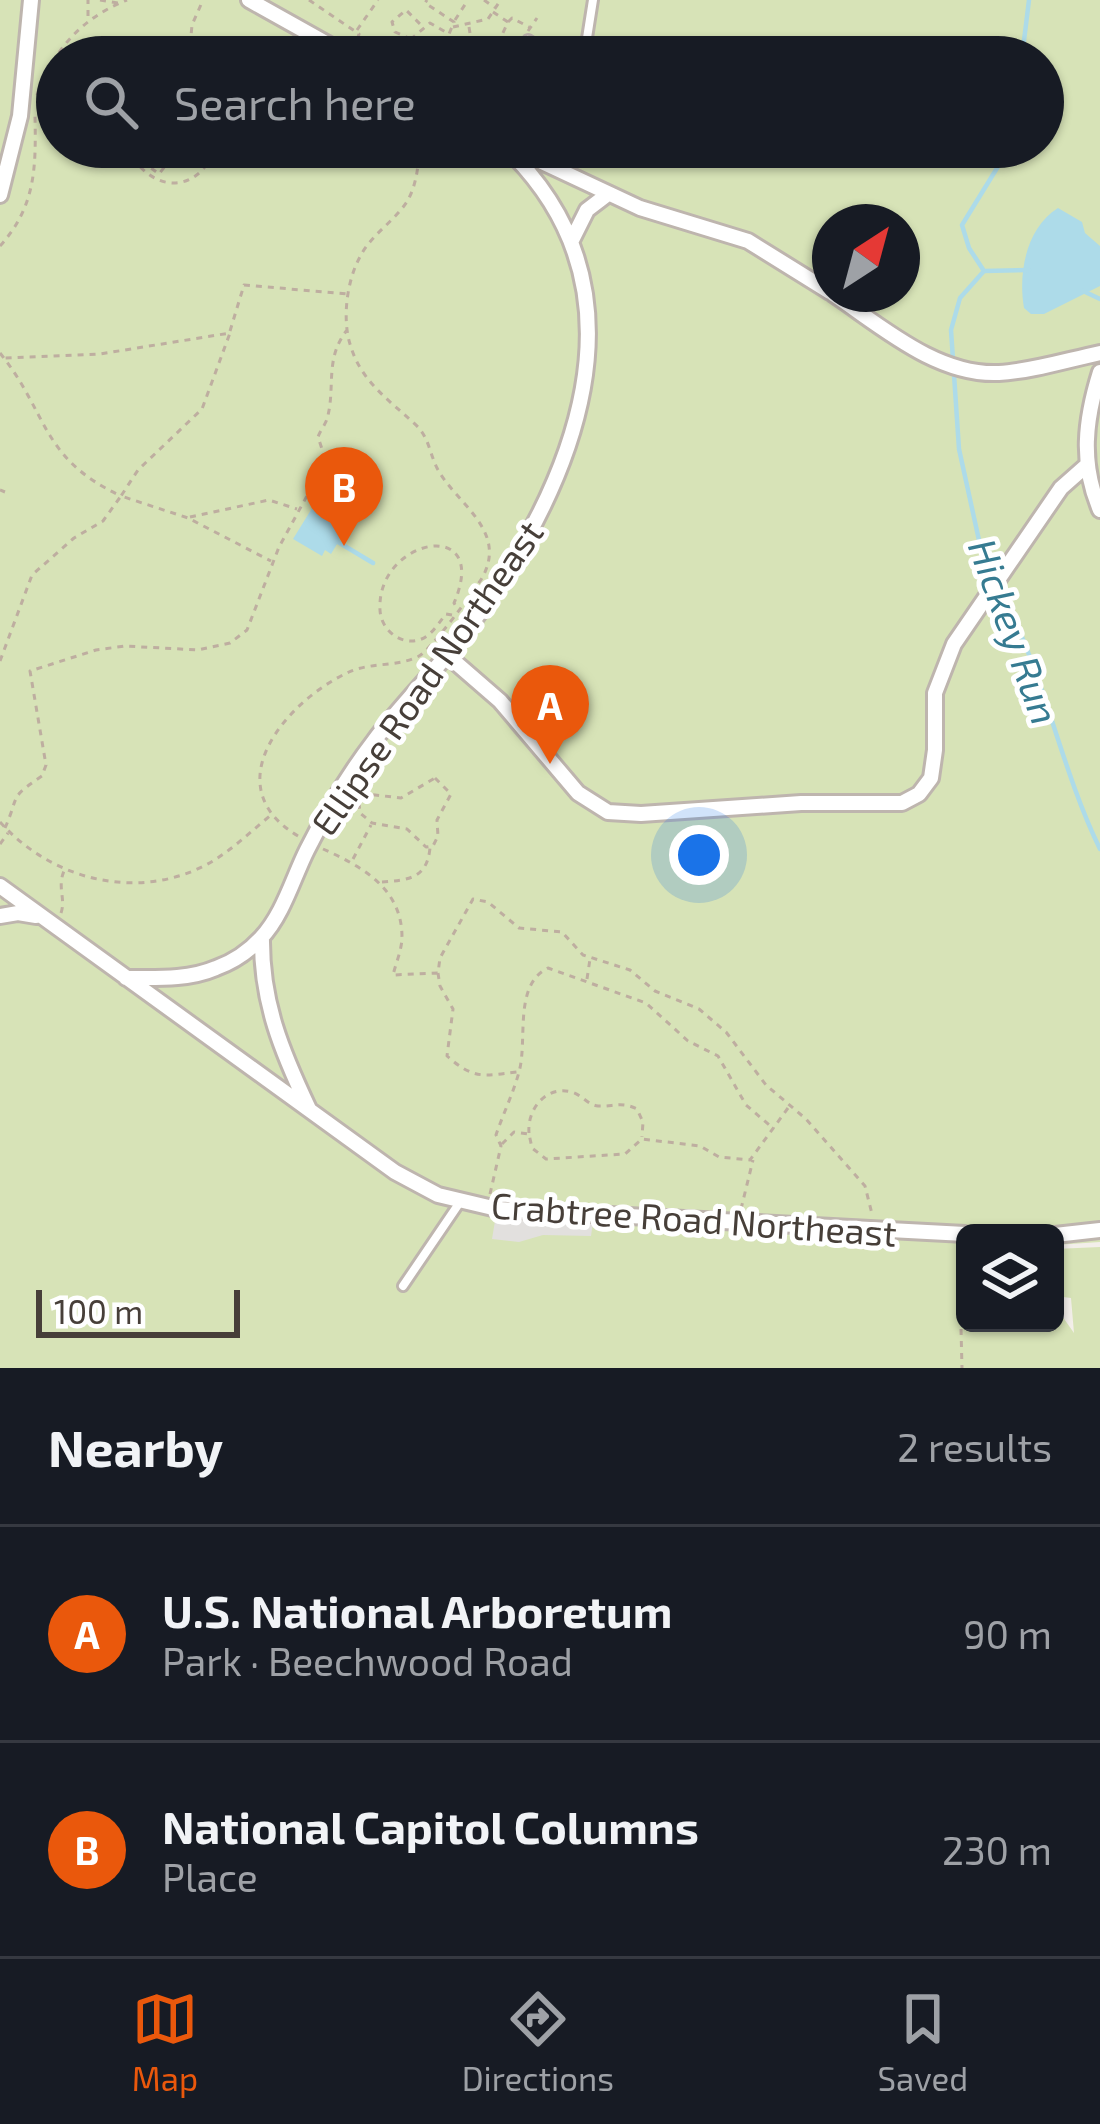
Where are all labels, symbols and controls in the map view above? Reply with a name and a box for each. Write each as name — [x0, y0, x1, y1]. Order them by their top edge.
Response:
search box — [36, 36, 1064, 168]
icon: search — [78, 69, 144, 135]
text: Search here — [174, 75, 416, 129]
north arrow — [812, 204, 920, 312]
pin: B — [305, 447, 383, 546]
street label: Ellipse Road Northeast — [301, 512, 551, 842]
water label: Hickey Run — [959, 532, 1070, 730]
pin: A — [511, 665, 589, 764]
your location — [669, 825, 729, 885]
street label: Crabtree Road Northeast — [490, 1182, 898, 1254]
map controls — [956, 1224, 1064, 1332]
button: layers — [956, 1224, 1064, 1332]
scale bar — [36, 1284, 240, 1337]
text: 100 m — [54, 1291, 143, 1331]
text: Nearby — [48, 1416, 223, 1477]
text: 2 results — [897, 1423, 1052, 1470]
text: U.S. National Arboretum — [162, 1583, 672, 1637]
text: A — [74, 1610, 100, 1657]
text: 90 m — [963, 1610, 1052, 1657]
text: Park · Beechwood Road — [162, 1637, 573, 1684]
text: National Capitol Columns — [162, 1799, 699, 1853]
text: B — [75, 1826, 99, 1873]
text: 230 m — [942, 1826, 1052, 1873]
text: Place — [162, 1853, 258, 1900]
tab: Map — [132, 1986, 198, 2098]
tab: Directions — [462, 1986, 614, 2098]
tab: Saved — [878, 1986, 968, 2098]

